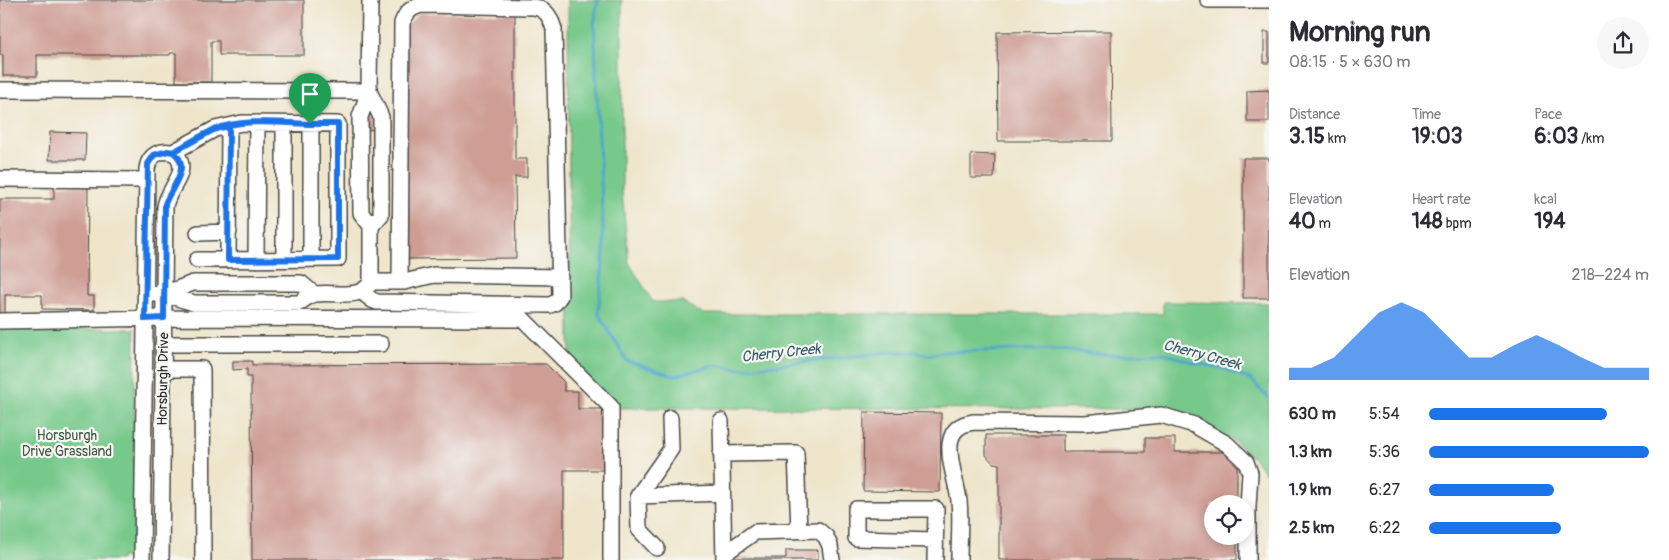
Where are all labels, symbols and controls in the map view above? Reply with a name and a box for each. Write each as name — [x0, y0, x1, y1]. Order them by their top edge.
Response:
text: Morning run — [1289, 15, 1431, 50]
button: share — [1597, 17, 1649, 69]
text: 08:15 · 5 × 630 m — [1289, 52, 1411, 72]
pin — [289, 73, 331, 124]
icon: arrive — [296, 80, 324, 108]
text: Distance — [1289, 106, 1340, 123]
text: Time — [1412, 106, 1441, 123]
text: Pace — [1534, 106, 1562, 123]
text: 3.15 — [1289, 123, 1325, 150]
text: 19:03 — [1412, 123, 1462, 150]
text: 6:03 — [1534, 123, 1578, 150]
text: km — [1325, 130, 1346, 147]
text: /km — [1578, 130, 1605, 147]
text: Elevation — [1289, 191, 1342, 208]
text: Heart rate — [1412, 191, 1471, 208]
text: kcal — [1534, 191, 1557, 208]
text: 40 — [1289, 208, 1316, 235]
text: 148 — [1412, 208, 1443, 235]
text: 194 — [1534, 208, 1566, 235]
text: m — [1316, 215, 1331, 232]
text: bpm — [1443, 215, 1472, 232]
text: Elevation — [1289, 265, 1350, 285]
text: 218–224 m — [1571, 265, 1649, 285]
street label: Horsburgh Drive — [154, 332, 172, 426]
water label: Cherry Creek — [1161, 336, 1244, 375]
water label: Cherry Creek — [741, 339, 823, 367]
text: 630 m — [1289, 404, 1336, 424]
text: 5:54 — [1369, 404, 1400, 424]
park label: Horsburgh Drive Grassland — [22, 427, 112, 460]
text: 1.3 km — [1289, 442, 1332, 462]
text: 5:36 — [1369, 442, 1400, 462]
text: 1.9 km — [1289, 480, 1331, 500]
text: 6:27 — [1369, 480, 1400, 500]
map controls — [1204, 495, 1254, 545]
button: locate — [1204, 495, 1254, 545]
text: 2.5 km — [1289, 518, 1334, 538]
text: 6:22 — [1369, 518, 1400, 538]

